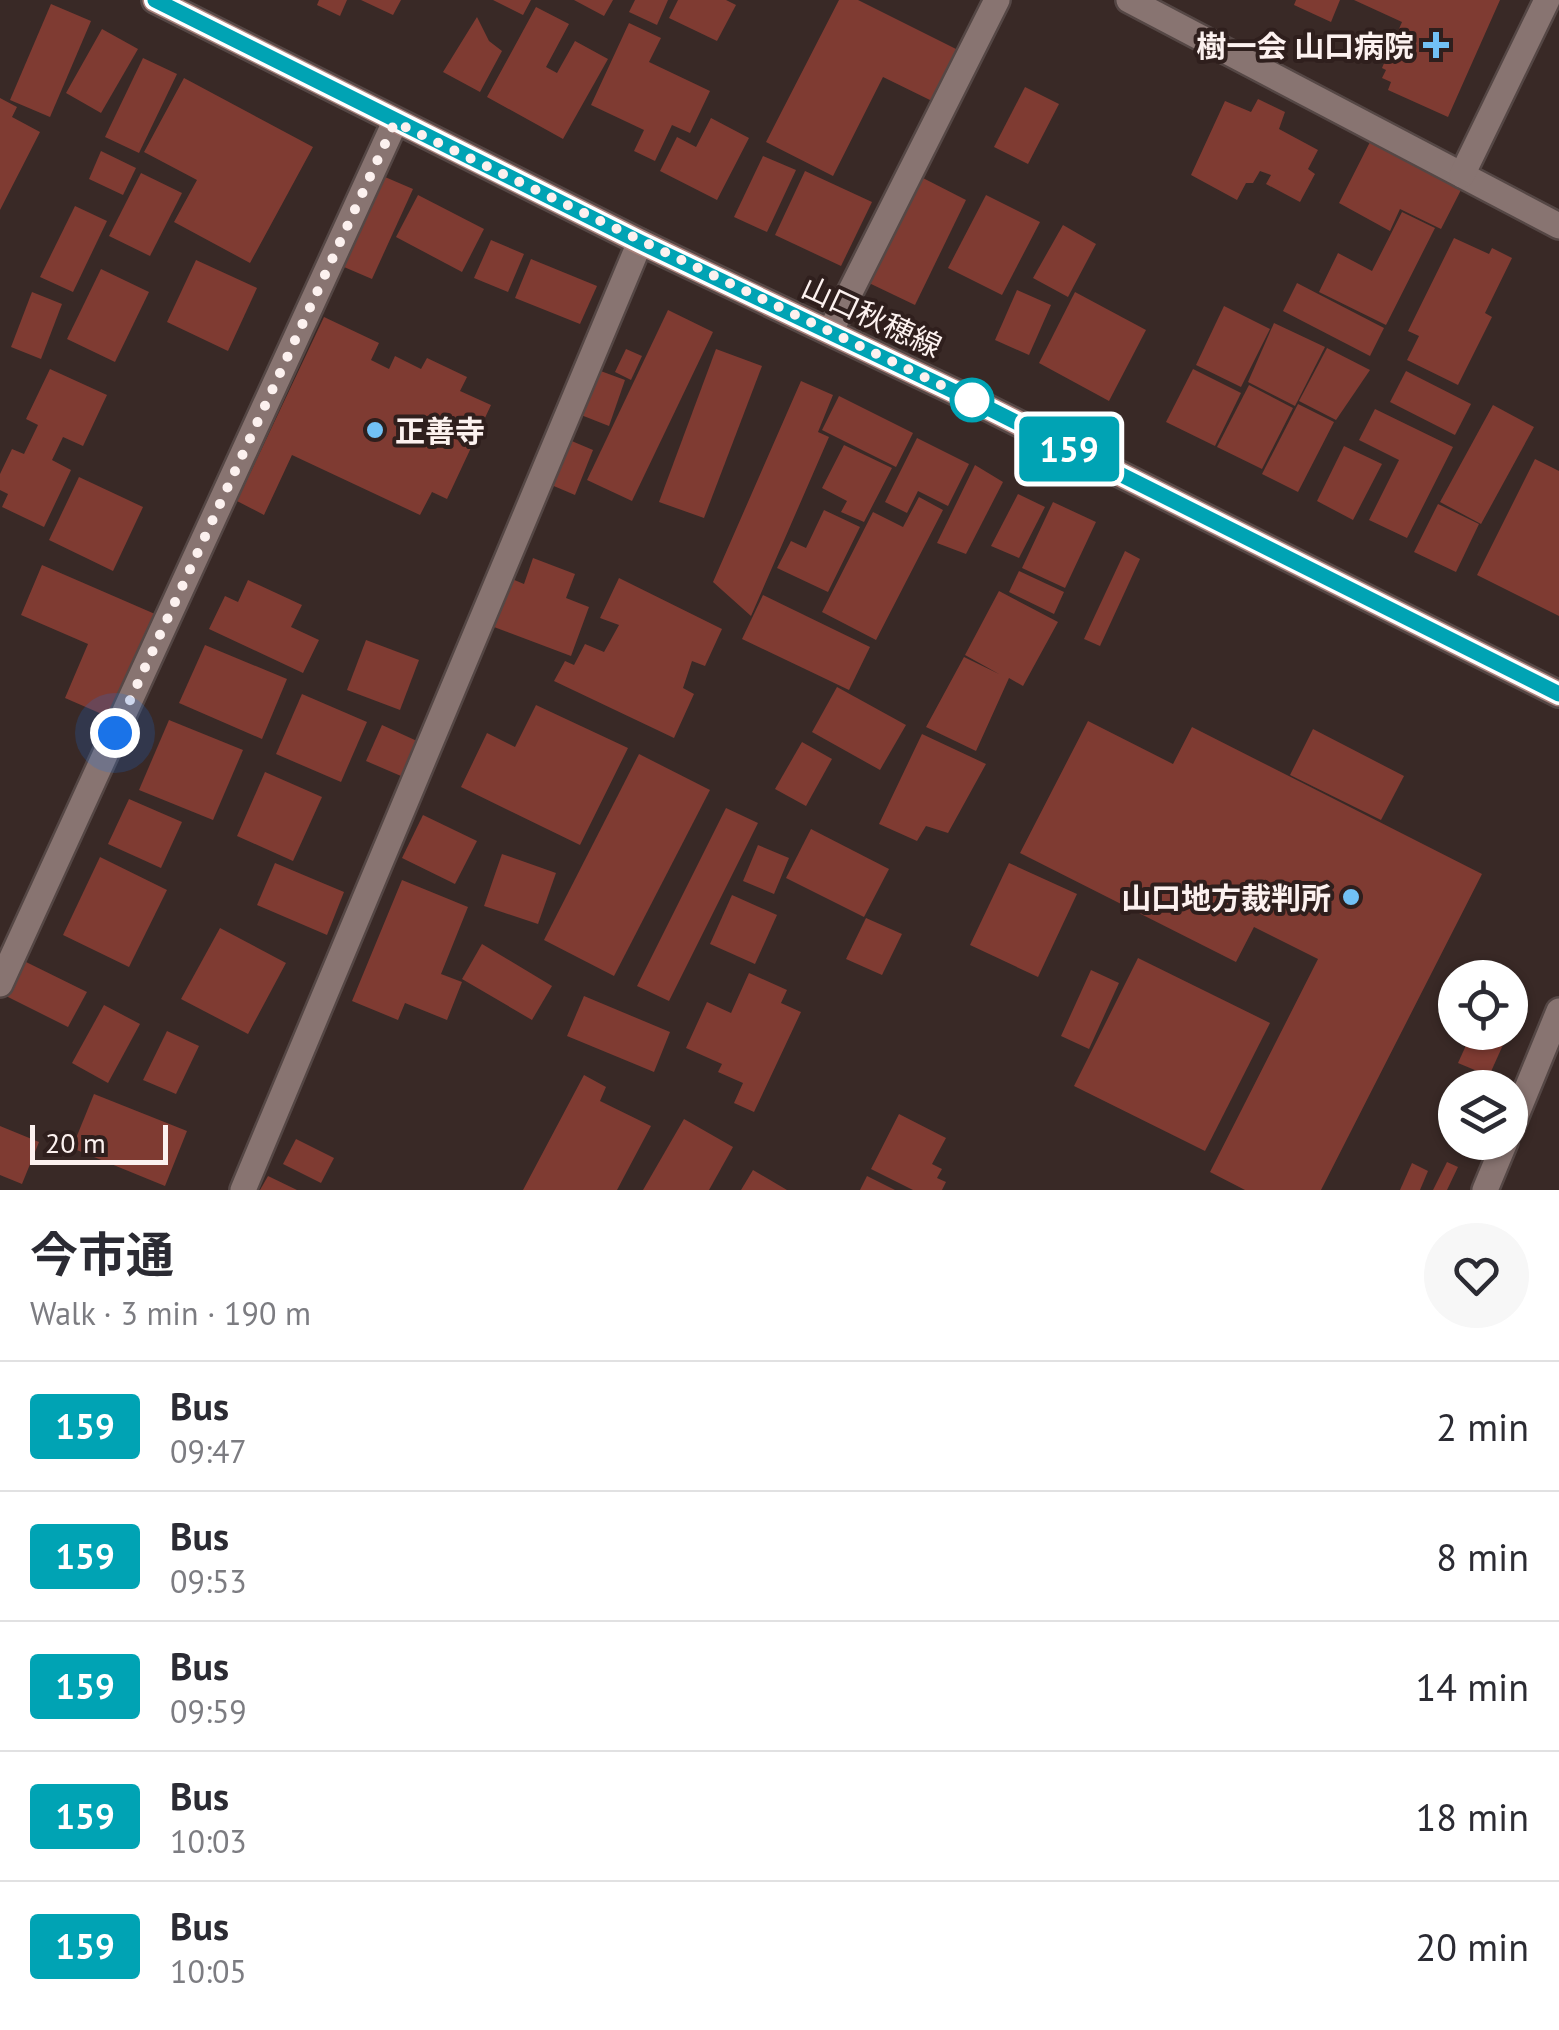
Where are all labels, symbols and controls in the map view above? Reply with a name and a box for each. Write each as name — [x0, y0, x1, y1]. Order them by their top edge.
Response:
place label: 樹一会 山口病院 — [1196, 26, 1414, 65]
marker: 樹一会 山口病院 — [1423, 32, 1449, 58]
street label: 山口秋穂線 — [796, 267, 948, 365]
unlabelled marker — [951, 379, 993, 421]
place label: 正善寺 — [395, 411, 485, 450]
line badge: 159 — [1012, 416, 1126, 482]
marker: 正善寺 — [364, 419, 386, 441]
text: 159 — [1039, 426, 1099, 472]
your location — [90, 708, 140, 758]
place label: 山口地方裁判所 — [1121, 878, 1331, 917]
marker: 山口地方裁判所 — [1340, 886, 1362, 908]
map controls — [1438, 960, 1528, 1160]
button: locate — [1438, 960, 1528, 1050]
button: layers — [1438, 1070, 1528, 1160]
scale bar — [30, 1120, 168, 1164]
text: 20 m — [45, 1124, 106, 1161]
text: 今市通 — [30, 1223, 174, 1285]
button: heart — [1424, 1223, 1529, 1328]
text: Walk · 3 min · 190 m — [30, 1292, 311, 1334]
text: Bus — [170, 1381, 229, 1430]
text: 2 min — [1436, 1402, 1529, 1451]
text: 159 — [55, 1403, 115, 1449]
text: 09:47 — [170, 1430, 247, 1472]
text: Bus — [170, 1511, 229, 1560]
text: 8 min — [1436, 1532, 1529, 1581]
text: 159 — [55, 1533, 115, 1579]
text: 09:53 — [170, 1560, 247, 1602]
text: Bus — [170, 1641, 229, 1690]
text: 14 min — [1416, 1662, 1529, 1711]
text: 159 — [55, 1663, 115, 1709]
text: 09:59 — [170, 1690, 247, 1732]
text: Bus — [170, 1771, 229, 1820]
text: 18 min — [1416, 1792, 1529, 1841]
text: 159 — [55, 1793, 115, 1839]
text: 10:03 — [170, 1820, 247, 1862]
text: Bus — [170, 1901, 229, 1950]
text: 20 min — [1416, 1922, 1529, 1971]
text: 159 — [55, 1923, 115, 1969]
text: 10:05 — [170, 1950, 247, 1992]

